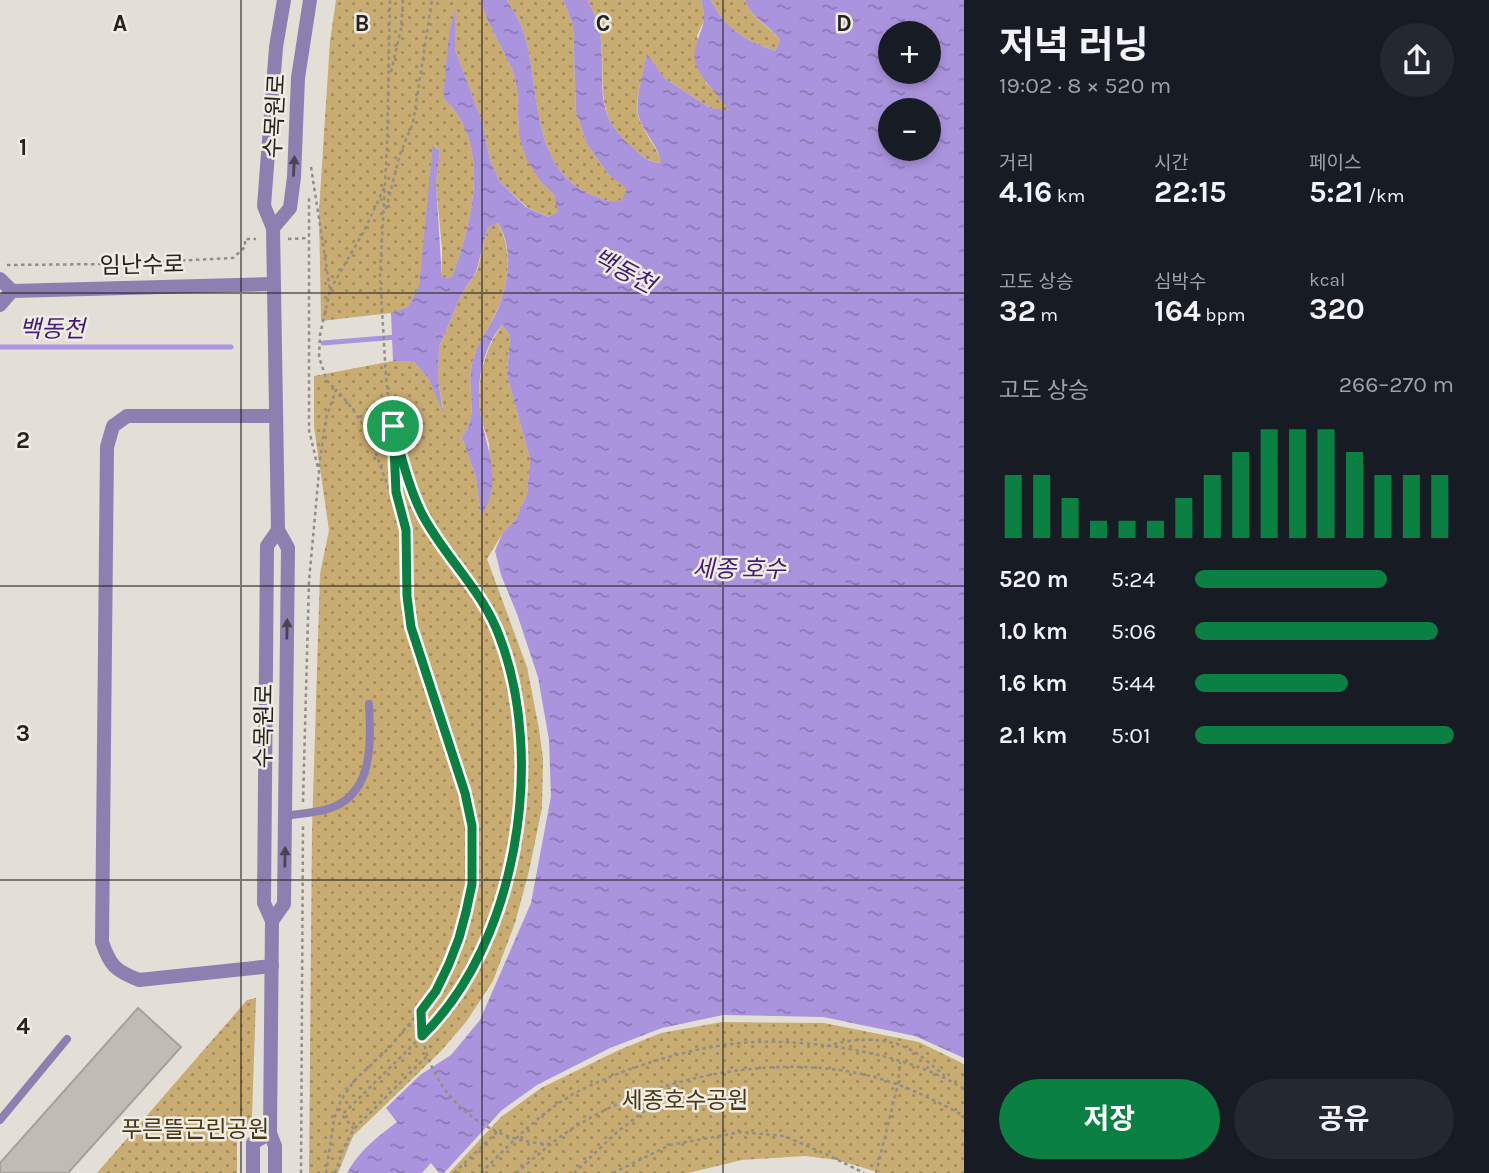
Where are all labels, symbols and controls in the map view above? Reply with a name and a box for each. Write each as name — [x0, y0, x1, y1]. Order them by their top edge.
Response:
text: A — [113, 10, 127, 37]
text: B — [355, 10, 369, 37]
text: C — [596, 10, 610, 37]
text: D — [836, 10, 852, 37]
map controls — [878, 21, 941, 161]
button: + — [878, 21, 941, 84]
text: 저녁 러닝 — [999, 23, 1148, 68]
button: share — [1380, 23, 1454, 97]
text: 19:02 · 8 × 520 m — [999, 72, 1171, 99]
street label: 수목원로 — [259, 73, 291, 159]
button: − — [878, 98, 941, 161]
text: 1 — [19, 134, 27, 161]
text: 거리 — [999, 152, 1034, 174]
text: 시간 — [1154, 152, 1189, 174]
text: 페이스 — [1309, 152, 1361, 174]
one-way arrow — [289, 155, 300, 177]
text: 4.16 — [999, 174, 1052, 210]
text: 22:15 — [1154, 174, 1227, 210]
text: 5:21 — [1309, 174, 1363, 210]
text: km — [1052, 185, 1085, 207]
text: /km — [1363, 185, 1405, 207]
water label: 백동천 — [588, 243, 662, 300]
street label: 임난수로 — [99, 251, 185, 279]
text: kcal — [1309, 269, 1345, 291]
text: 고도 상승 — [999, 271, 1073, 293]
text: 심박수 — [1154, 271, 1206, 293]
text: 320 — [1309, 291, 1365, 327]
text: 32 — [999, 293, 1036, 329]
text: 164 — [1154, 293, 1201, 329]
text: m — [1036, 304, 1058, 326]
text: bpm — [1201, 304, 1245, 326]
water label: 백동천 — [19, 315, 88, 343]
text: 266–270 m — [1339, 371, 1454, 398]
text: 고도 상승 — [999, 377, 1089, 404]
pin — [363, 396, 423, 456]
icon: arrive — [374, 407, 412, 445]
text: 2 — [16, 427, 30, 454]
water label: 세종 호수 — [692, 555, 787, 583]
text: 520 m — [999, 566, 1069, 593]
text: 5:24 — [1111, 566, 1155, 593]
one-way arrow — [281, 618, 293, 640]
text: 1.0 km — [999, 618, 1068, 645]
text: 5:06 — [1111, 618, 1156, 645]
text: 1.6 km — [999, 670, 1067, 697]
text: 5:44 — [1111, 670, 1155, 697]
street label: 수목원로 — [250, 683, 278, 769]
text: 3 — [16, 720, 30, 747]
text: 2.1 km — [999, 722, 1067, 749]
text: 5:01 — [1111, 722, 1151, 749]
one-way arrow — [279, 845, 291, 867]
text: 4 — [16, 1013, 30, 1040]
button: 저장 — [999, 1079, 1220, 1159]
button: 공유 — [1234, 1079, 1454, 1159]
park label: 세종호수공원 — [622, 1087, 748, 1114]
park label: 푸른뜰근린공원 — [121, 1116, 269, 1143]

